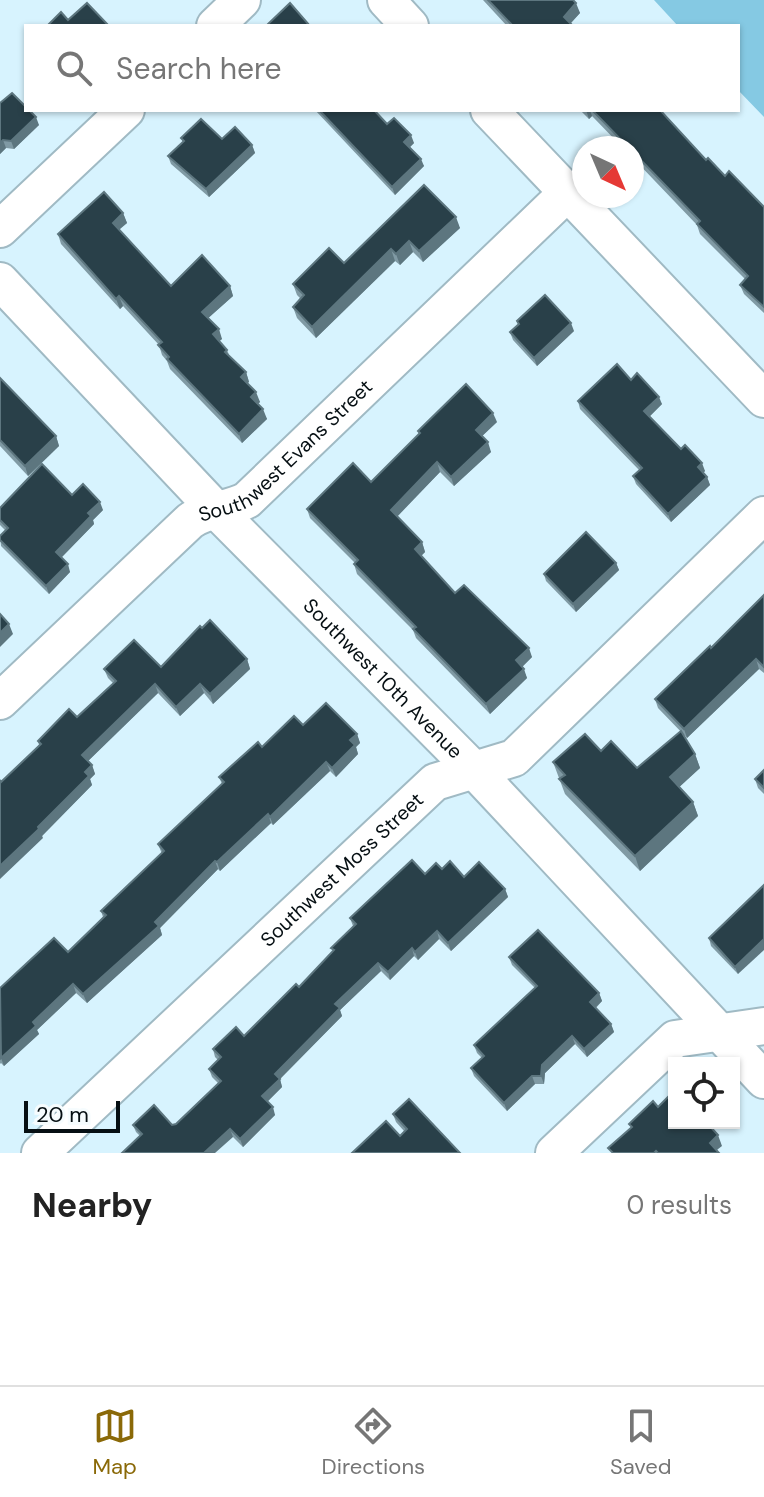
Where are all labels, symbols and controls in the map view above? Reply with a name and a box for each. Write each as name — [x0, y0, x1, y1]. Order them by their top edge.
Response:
search box — [24, 24, 740, 112]
icon: search — [52, 46, 96, 90]
text: Search here — [116, 49, 282, 88]
north arrow — [572, 136, 644, 208]
street label: Southwest Evans Street — [195, 374, 378, 528]
street label: Southwest 10th Avenue — [298, 593, 468, 764]
street label: Southwest Moss Street — [255, 787, 429, 952]
map controls — [668, 1057, 740, 1129]
button: locate — [668, 1057, 740, 1129]
scale bar — [24, 1097, 120, 1133]
text: 20 m — [36, 1100, 89, 1129]
text: Nearby — [32, 1183, 152, 1228]
text: 0 results — [626, 1188, 732, 1222]
tab: Map — [92, 1404, 137, 1481]
tab: Directions — [322, 1404, 425, 1481]
tab: Saved — [610, 1404, 672, 1481]

